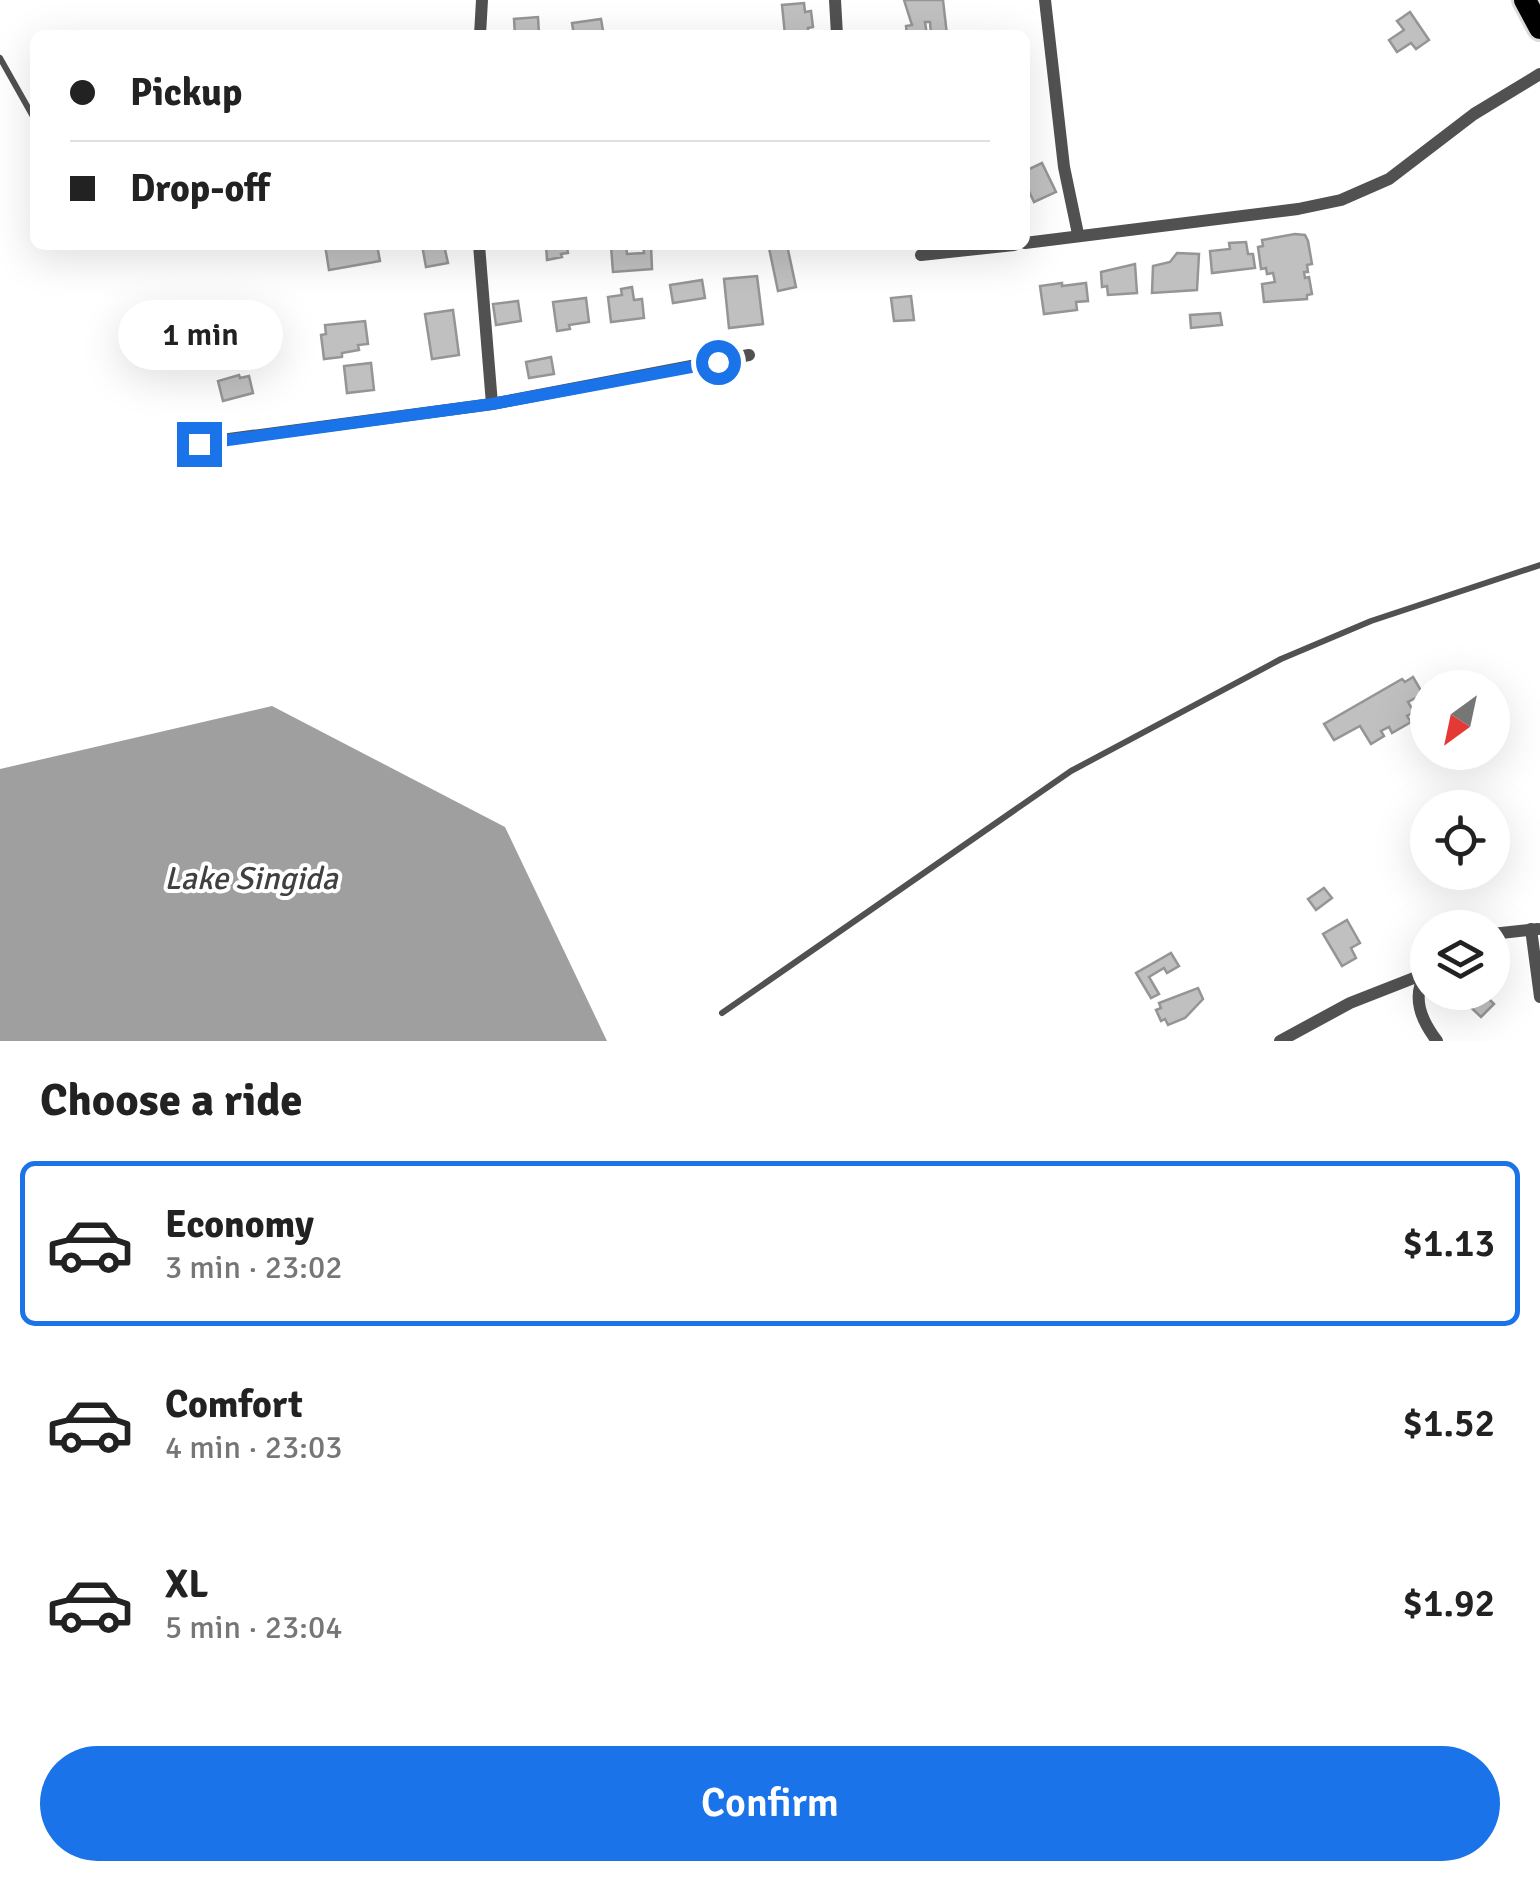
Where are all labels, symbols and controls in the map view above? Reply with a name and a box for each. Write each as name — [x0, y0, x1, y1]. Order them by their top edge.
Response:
text: Pickup — [130, 69, 242, 116]
text: Drop-off — [130, 165, 270, 212]
callout: 1 min — [116, 299, 282, 369]
text: 1 min — [162, 315, 239, 354]
route start — [696, 340, 741, 385]
route end — [177, 422, 222, 467]
north arrow — [1410, 670, 1510, 770]
map controls — [1410, 670, 1510, 1010]
button: locate — [1410, 790, 1510, 890]
water label: Lake Singida — [164, 859, 339, 898]
button: layers — [1410, 910, 1510, 1010]
text: Choose a ride — [40, 1073, 303, 1128]
icon: car — [45, 1199, 135, 1289]
text: Economy — [165, 1201, 314, 1248]
text: $1.13 — [1402, 1220, 1495, 1267]
text: 3 min · 23:02 — [165, 1248, 343, 1287]
icon: car — [45, 1379, 135, 1469]
text: Comfort — [165, 1381, 303, 1428]
text: $1.52 — [1402, 1400, 1495, 1447]
text: 4 min · 23:03 — [165, 1428, 343, 1467]
icon: car — [45, 1559, 135, 1649]
text: XL — [165, 1561, 208, 1608]
text: $1.92 — [1402, 1580, 1495, 1627]
text: 5 min · 23:04 — [165, 1608, 343, 1647]
button: Confirm — [40, 1746, 1500, 1861]

